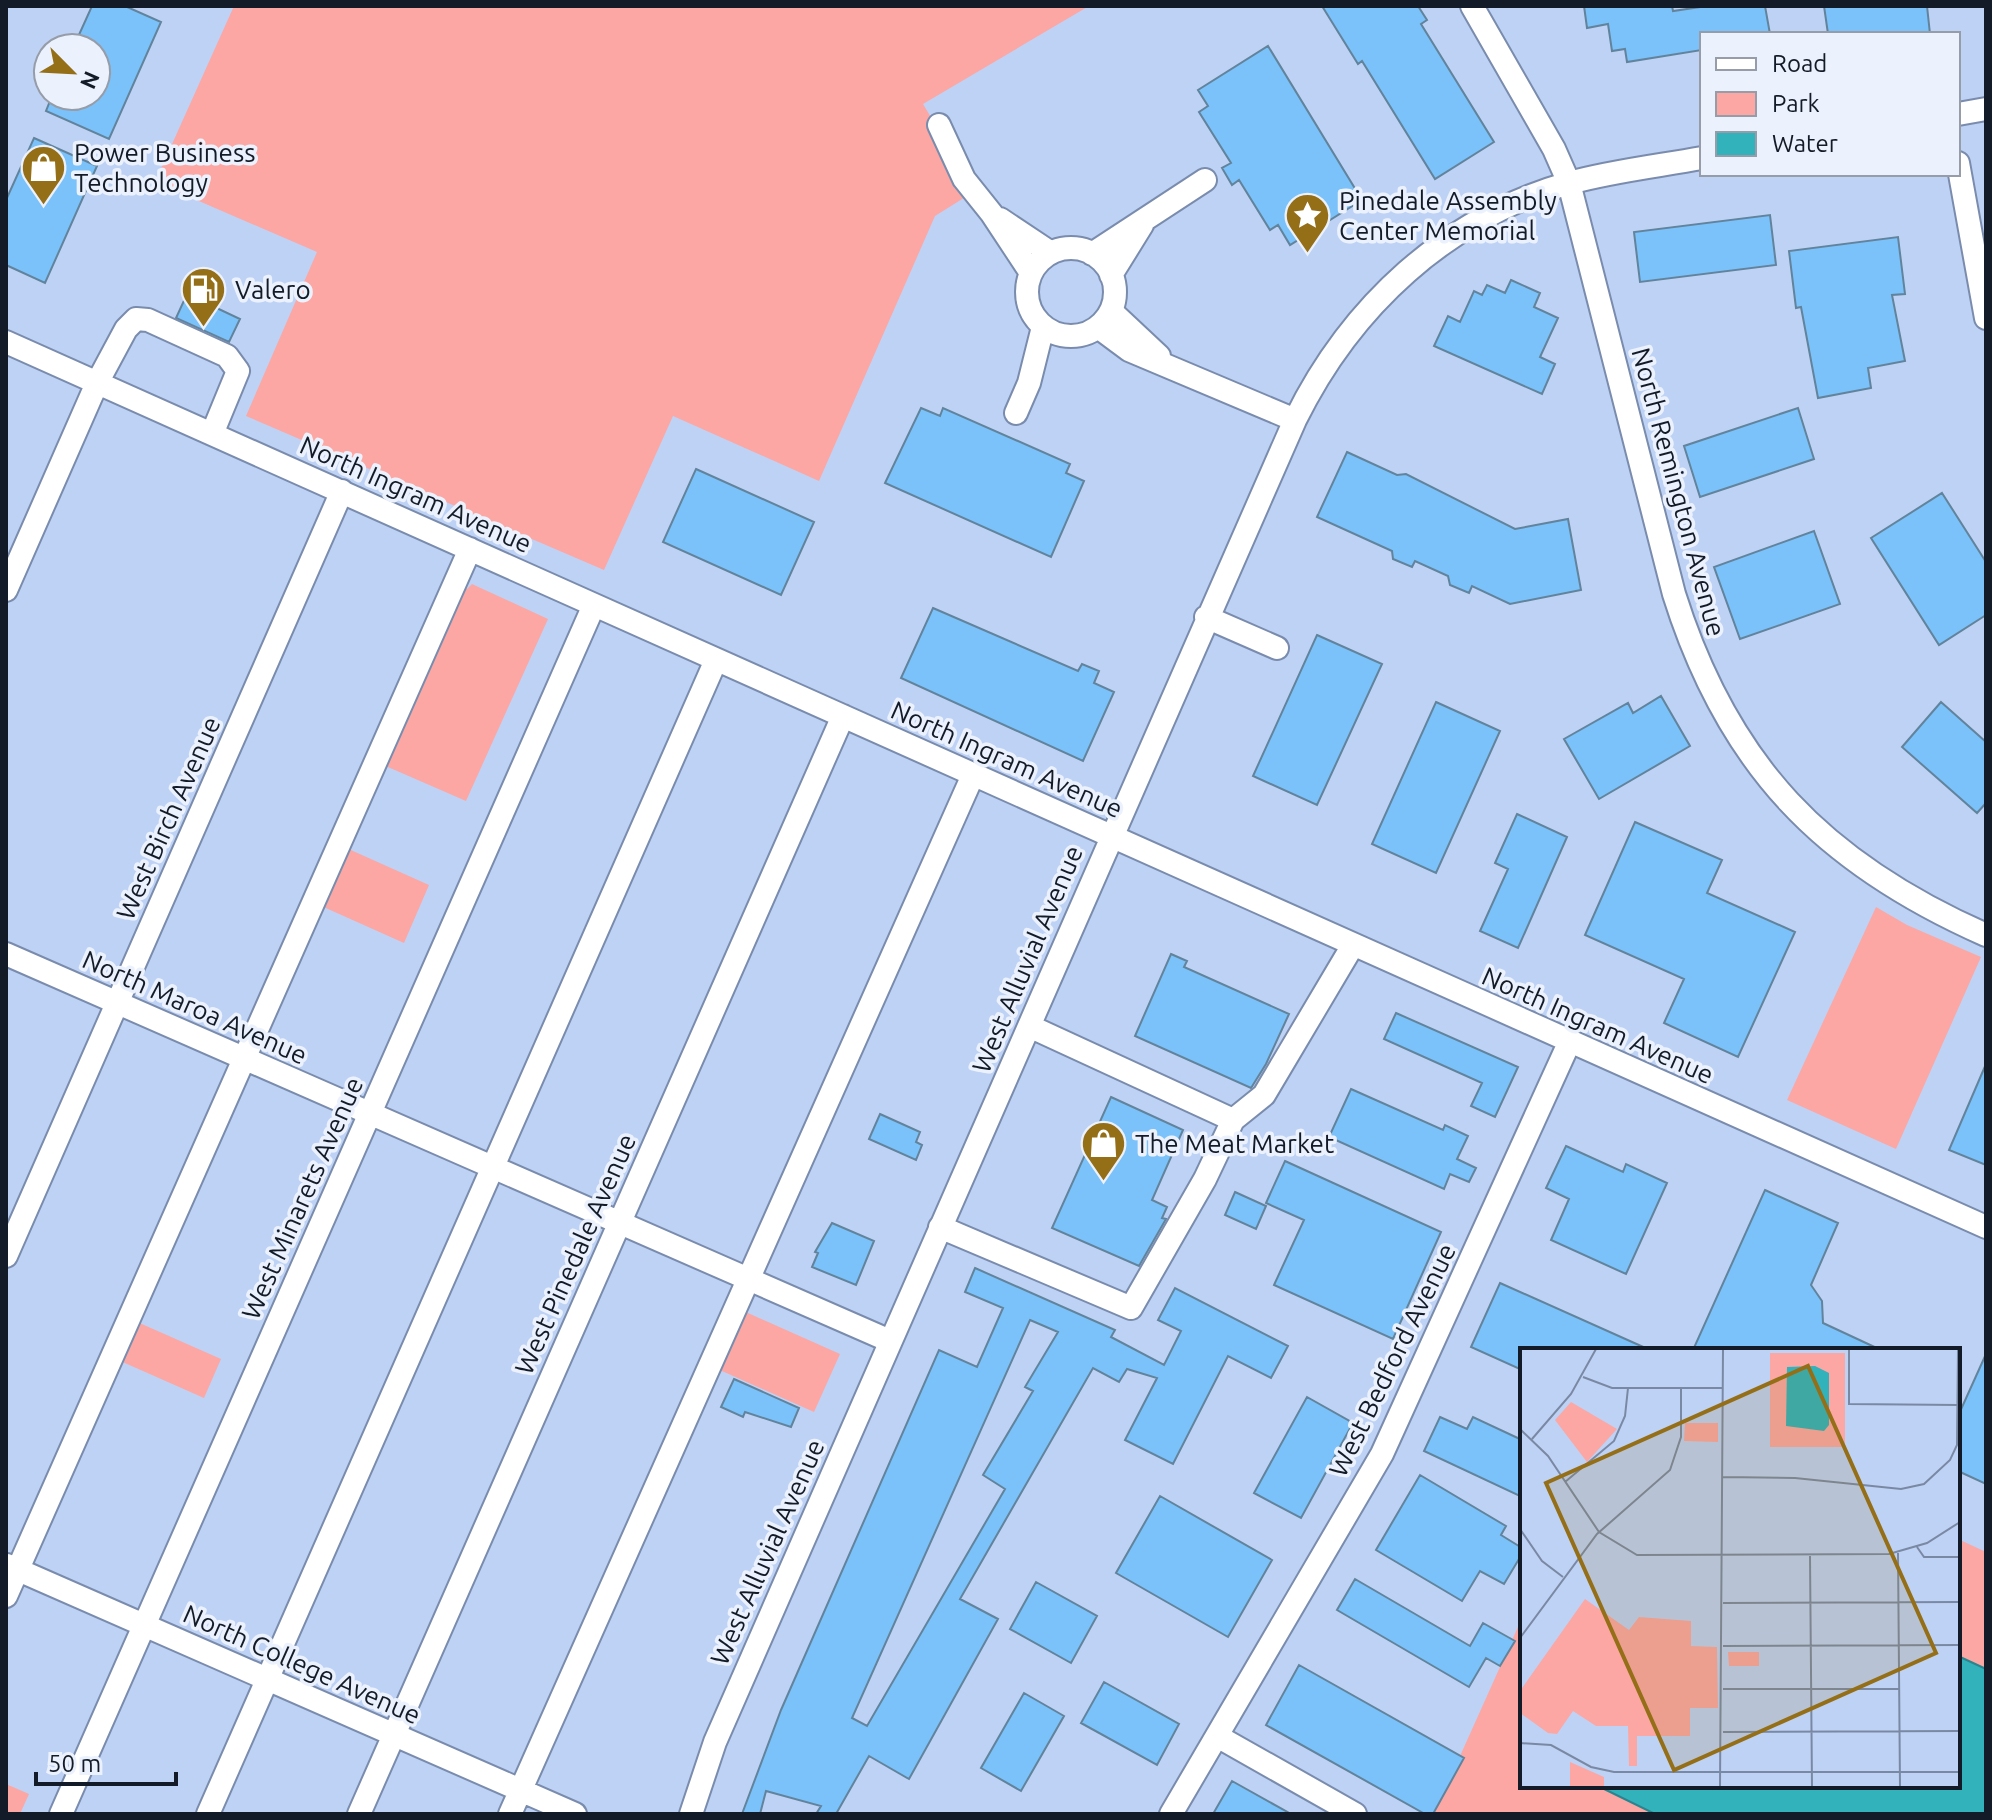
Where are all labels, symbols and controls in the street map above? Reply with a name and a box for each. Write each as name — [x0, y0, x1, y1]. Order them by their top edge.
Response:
north arrow — [32, 32, 112, 112]
legend — [1700, 32, 1960, 176]
text: Road — [1772, 50, 1827, 77]
text: N — [76, 68, 105, 93]
text: Park — [1772, 90, 1820, 117]
text: Water — [1772, 130, 1838, 157]
place label: Power Business Technology — [74, 138, 255, 197]
shop icon: Power Business Technology — [19, 143, 67, 206]
place label: Pinedale Assembly Center Memorial — [1339, 186, 1557, 245]
place icon: Pinedale Assembly Center Memorial — [1284, 191, 1332, 254]
fuel station icon: Valero — [180, 265, 228, 328]
place label: Valero — [235, 275, 311, 304]
street label: North Remington Avenue — [1626, 345, 1732, 639]
street label: North Ingram Avenue — [296, 430, 536, 558]
street label: North Ingram Avenue — [887, 695, 1127, 823]
street label: West Birch Avenue — [110, 712, 226, 924]
street label: West Alluvial Avenue — [966, 841, 1088, 1077]
street label: North Maroa Avenue — [78, 944, 312, 1070]
street label: North Ingram Avenue — [1478, 961, 1718, 1089]
street label: West Minarets Avenue — [236, 1073, 368, 1323]
shop icon: The Meat Market — [1080, 1119, 1128, 1182]
street label: West Pinedale Avenue — [509, 1129, 641, 1379]
place label: The Meat Market — [1135, 1129, 1334, 1158]
street label: West Bedford Avenue — [1323, 1239, 1461, 1481]
inset map — [1520, 1348, 1960, 1788]
street label: West Alluvial Avenue — [704, 1435, 830, 1669]
street label: North College Avenue — [179, 1599, 425, 1729]
scale bar — [36, 1736, 176, 1786]
text: 50 m — [48, 1750, 101, 1777]

